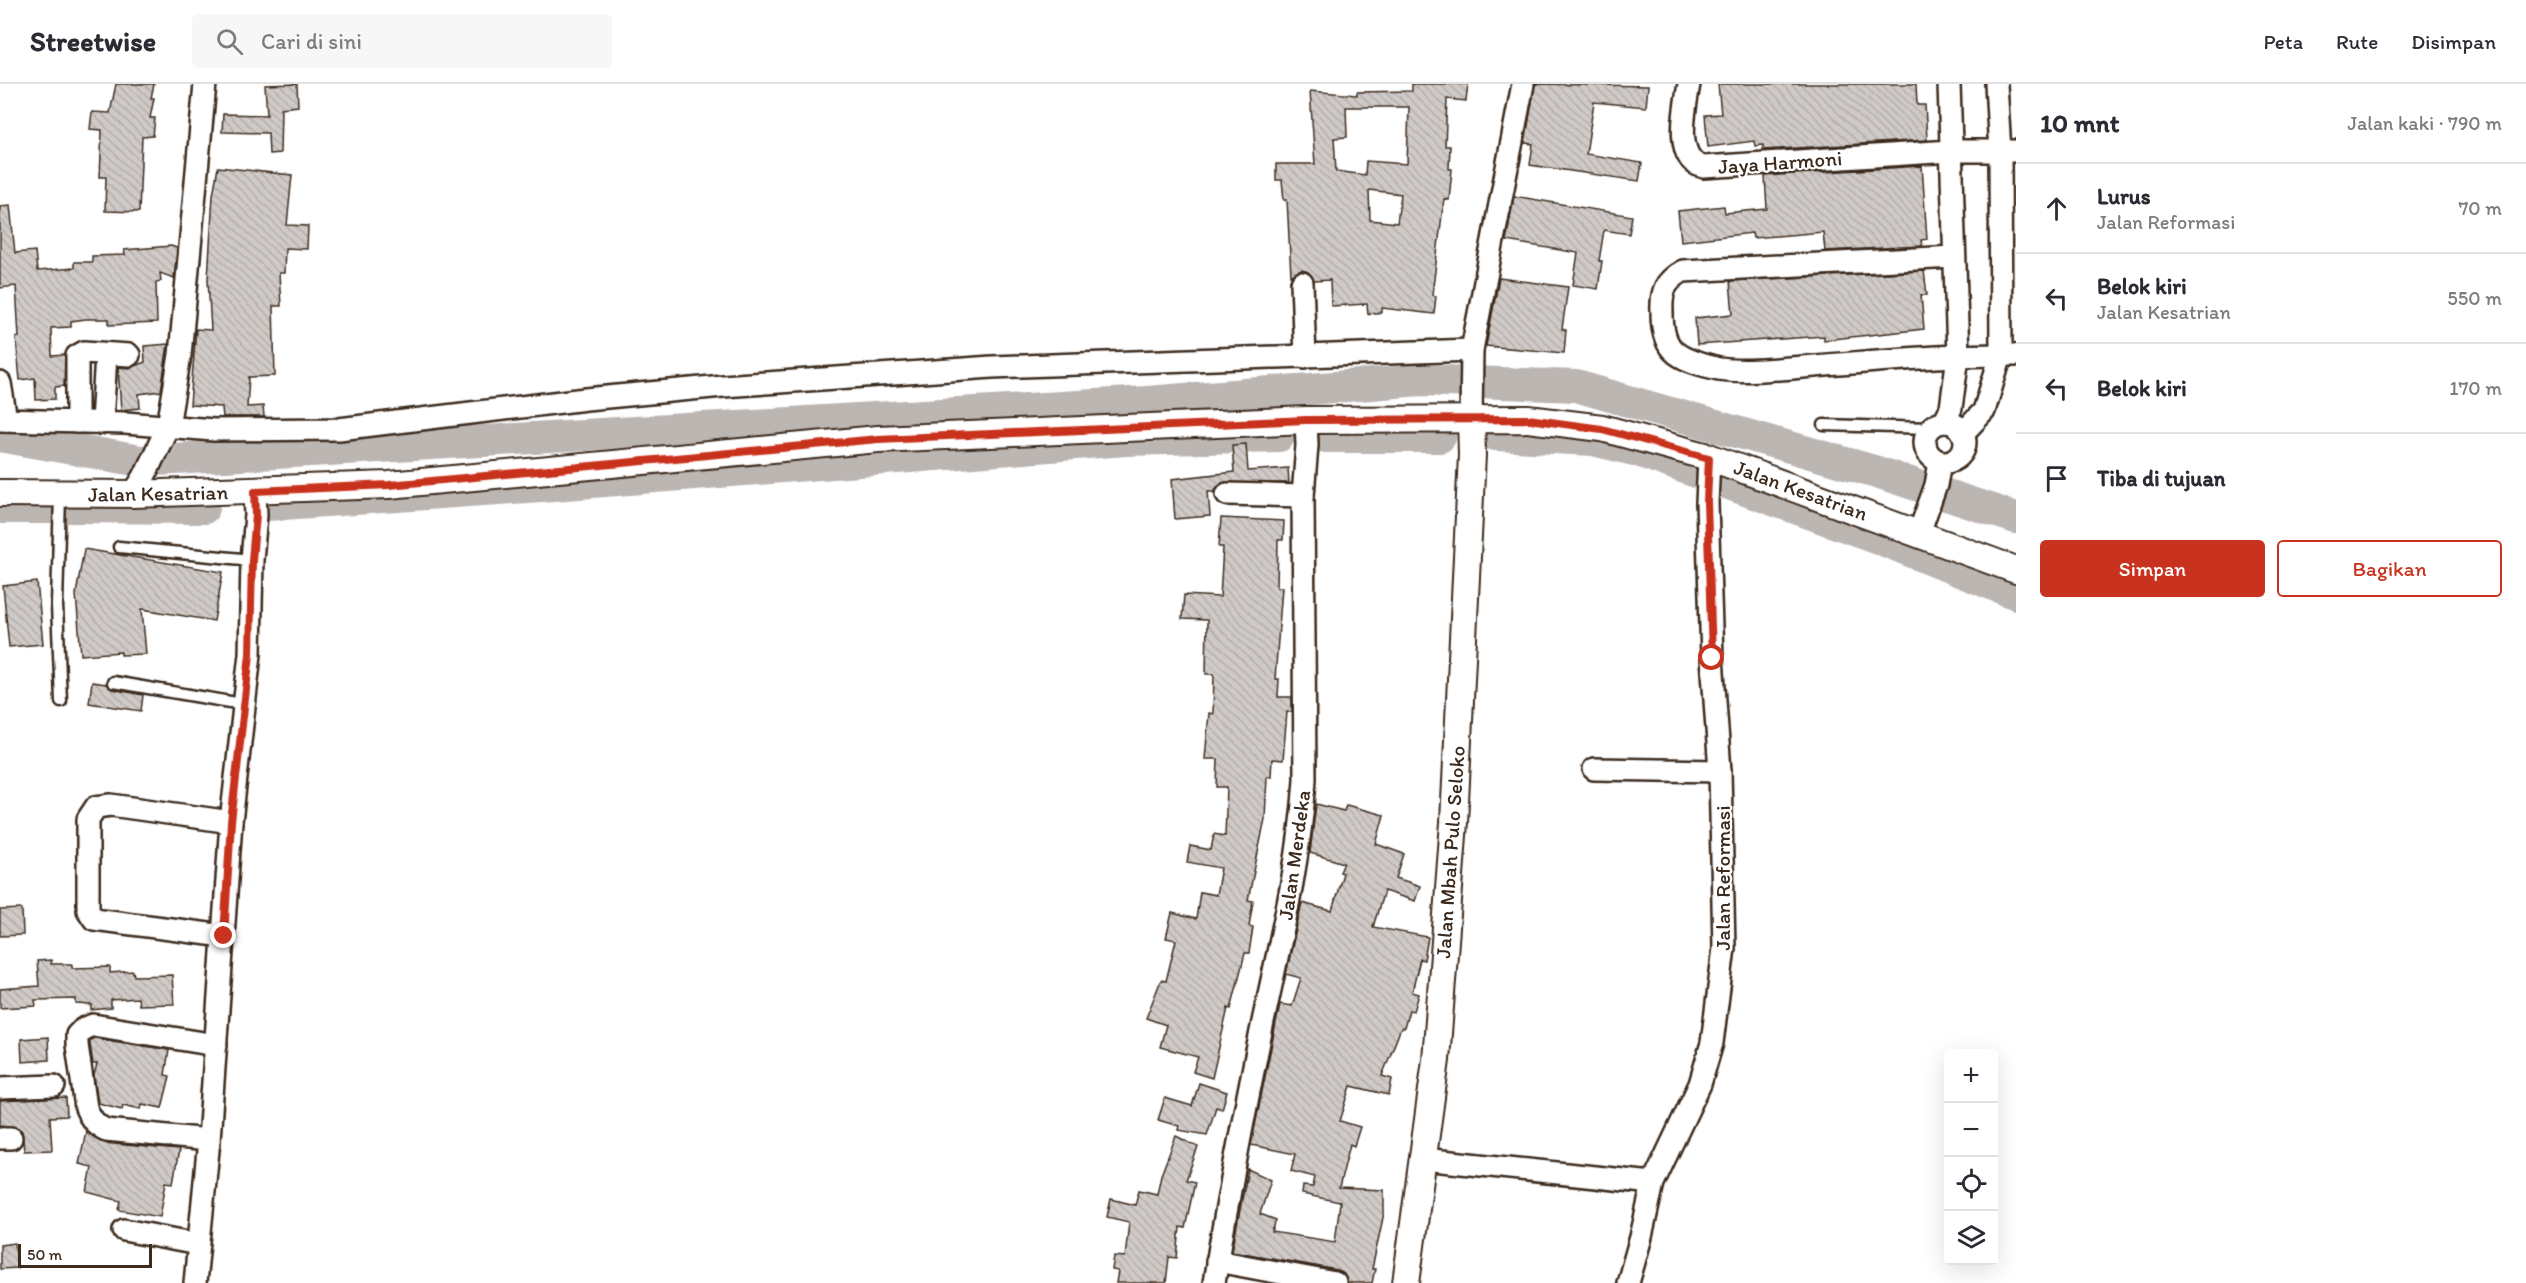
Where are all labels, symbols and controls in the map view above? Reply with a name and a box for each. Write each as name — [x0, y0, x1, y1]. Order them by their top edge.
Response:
search box — [192, 14, 612, 68]
text: Streetwise — [30, 24, 156, 58]
icon: search — [213, 25, 246, 58]
text: Cari di sini — [261, 28, 362, 55]
text: Peta — [2263, 29, 2303, 54]
text: Rute — [2336, 29, 2378, 54]
text: Disimpan — [2411, 29, 2496, 54]
text: 10 mnt — [2040, 107, 2119, 139]
text: Jalan kaki · 790 m — [2348, 111, 2502, 135]
street label: Jaya Harmoni — [1717, 145, 1843, 179]
text: Lurus — [2097, 183, 2151, 210]
icon: ahead — [2040, 192, 2073, 225]
text: 70 m — [2458, 196, 2502, 220]
text: Jalan Reformasi — [2097, 210, 2235, 234]
text: Belok kiri — [2097, 273, 2187, 300]
icon: left — [2040, 282, 2073, 315]
text: 550 m — [2447, 286, 2502, 310]
text: Jalan Kesatrian — [2097, 300, 2231, 324]
icon: left — [2040, 372, 2073, 405]
text: Belok kiri — [2097, 375, 2187, 402]
text: 170 m — [2449, 376, 2502, 400]
street label: Jalan Kesatrian — [1731, 454, 1871, 526]
icon: arrive — [2040, 462, 2073, 495]
text: Tiba di tujuan — [2097, 465, 2226, 492]
street label: Jalan Kesatrian — [88, 479, 229, 507]
button: Simpan — [2040, 540, 2265, 597]
button: Bagikan — [2277, 540, 2502, 597]
route start — [1698, 644, 1724, 670]
street label: Jalan Mbah Pulo Seloko — [1430, 745, 1470, 959]
street label: Jalan Merdeka — [1273, 788, 1315, 922]
street label: Jalan Reformasi — [1710, 805, 1735, 951]
route end — [210, 922, 236, 948]
map controls — [1944, 1049, 1998, 1265]
button: + — [1944, 1049, 1998, 1103]
button: − — [1944, 1103, 1998, 1157]
button: locate — [1944, 1157, 1998, 1211]
button: layers — [1944, 1211, 1998, 1265]
scale bar — [18, 1241, 152, 1268]
text: 50 m — [27, 1245, 62, 1264]

